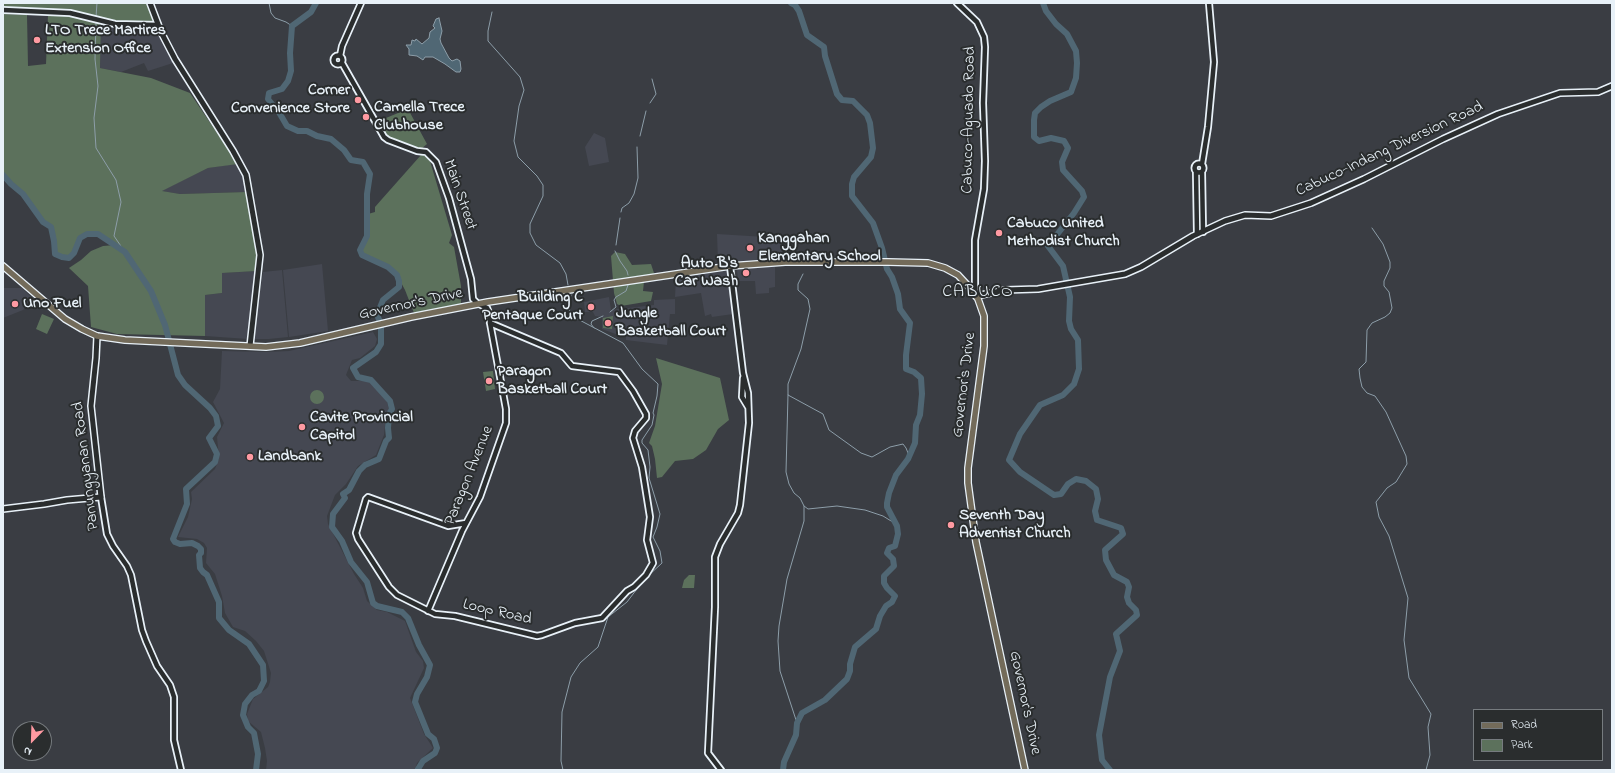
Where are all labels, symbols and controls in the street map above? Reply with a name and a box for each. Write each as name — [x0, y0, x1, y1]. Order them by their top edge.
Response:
place label: LTO Trece Martires Extension Office — [45, 21, 166, 59]
marker: LTO Trece Martires Extension Office — [32, 35, 42, 45]
street label: Cabuco-Aguado Road — [959, 46, 981, 194]
place label: Corner Convenience Store — [231, 81, 350, 119]
marker: Corner Convenience Store — [353, 95, 363, 105]
place label: Camella Trece Clubhouse — [374, 98, 465, 136]
street label: Cabuco-Indang Diversion Road — [1293, 98, 1487, 202]
marker: Camella Trece Clubhouse — [361, 112, 371, 122]
street label: Main Street — [438, 157, 480, 233]
place label: Cabuco United Methodist Church — [1007, 214, 1120, 252]
marker: Cabuco United Methodist Church — [994, 228, 1004, 238]
place label: Kanggahan Elementary School — [758, 229, 881, 267]
marker: Kanggahan Elementary School — [745, 243, 755, 253]
place label: Auto B's Car Wash — [675, 254, 738, 292]
marker: Auto B's Car Wash — [741, 268, 751, 278]
district label: CABUCO — [942, 282, 1014, 304]
street label: Governor's Drive — [357, 285, 465, 325]
place label: Building C Pentaque Court — [482, 288, 583, 326]
place label: Uno Fuel — [23, 294, 82, 314]
marker: Uno Fuel — [10, 299, 20, 309]
marker: Building C Pentaque Court — [586, 302, 596, 312]
place label: Jungle Basketball Court — [616, 304, 726, 342]
marker: Jungle Basketball Court — [603, 318, 613, 328]
street label: Governor's Drive — [949, 331, 981, 439]
place label: Paragon Basketball Court — [497, 362, 607, 400]
marker: Paragon Basketball Court — [484, 376, 494, 386]
street label: Panungyanan Road — [70, 400, 104, 532]
place label: Cavite Provincial Capitol — [310, 408, 413, 446]
marker: Cavite Provincial Capitol — [297, 422, 307, 432]
street label: Paragon Avenue — [441, 423, 499, 529]
place label: Landbank — [258, 447, 321, 467]
marker: Landbank — [245, 452, 255, 462]
place label: Seventh Day Adventist Church — [959, 506, 1070, 544]
marker: Seventh Day Adventist Church — [946, 520, 956, 530]
street label: Loop Road — [461, 596, 533, 630]
street label: Governor's Drive — [1004, 649, 1044, 757]
legend — [1473, 709, 1603, 761]
text: Road — [1511, 716, 1537, 734]
north arrow — [12, 721, 52, 761]
text: Park — [1511, 736, 1533, 754]
text: N — [21, 742, 34, 760]

